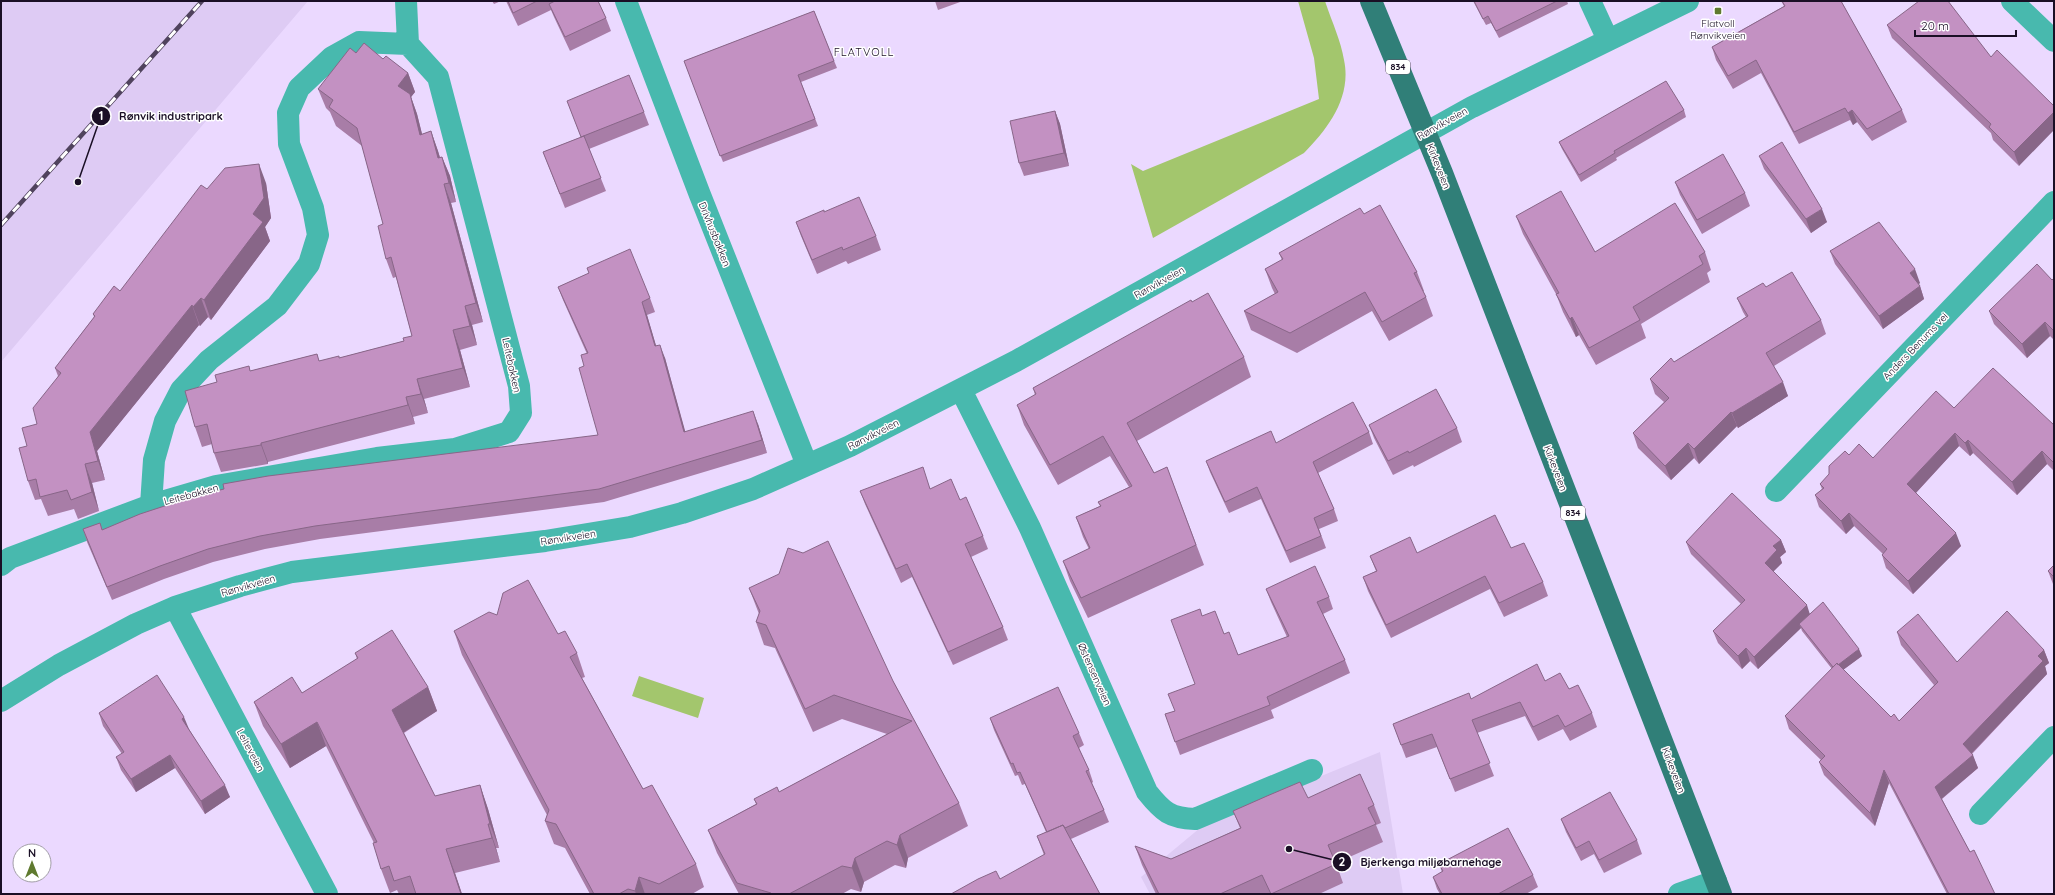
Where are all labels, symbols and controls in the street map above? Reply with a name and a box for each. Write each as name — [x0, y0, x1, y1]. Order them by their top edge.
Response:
marker: Flatvoll Rønvikveien — [1713, 6, 1723, 16]
scale bar — [1915, 12, 2016, 38]
place label: Flatvoll Rønvikveien — [1690, 17, 1746, 42]
text: 20 m — [1921, 18, 1949, 33]
district label: FLATVOLL — [834, 45, 894, 59]
road number: 834 — [1386, 60, 1410, 74]
street label: Rønvikveien — [1415, 104, 1470, 143]
callout: Rønvik industripark — [91, 105, 231, 128]
text: 1 — [99, 108, 103, 123]
text: Rønvik industripark — [119, 109, 223, 123]
street label: Kirkeveien — [1424, 142, 1454, 191]
street label: Drivhusbakken — [696, 200, 733, 268]
street label: Rønvikveien — [1132, 263, 1187, 302]
street label: Anders Benums vei — [1880, 310, 1951, 383]
street label: Leitebakken — [499, 336, 524, 394]
street label: Rønvikveien — [845, 416, 901, 453]
street label: Kirkeveien — [1541, 443, 1570, 493]
street label: Leitebakken — [162, 481, 220, 508]
road number: 834 — [1561, 506, 1585, 520]
street label: Rønvikveien — [540, 527, 597, 548]
street label: Rønvikveien — [220, 572, 277, 599]
street label: Østensenveien — [1075, 641, 1114, 708]
street label: Leiteveien — [234, 727, 267, 774]
street label: Kirkeveien — [1659, 745, 1688, 795]
north arrow — [12, 843, 52, 883]
text: N — [28, 846, 36, 860]
callout: Bjerkenga miljøbarnehage — [1332, 851, 1509, 874]
text: 2 — [1339, 854, 1346, 869]
text: Bjerkenga miljøbarnehage — [1360, 855, 1502, 869]

